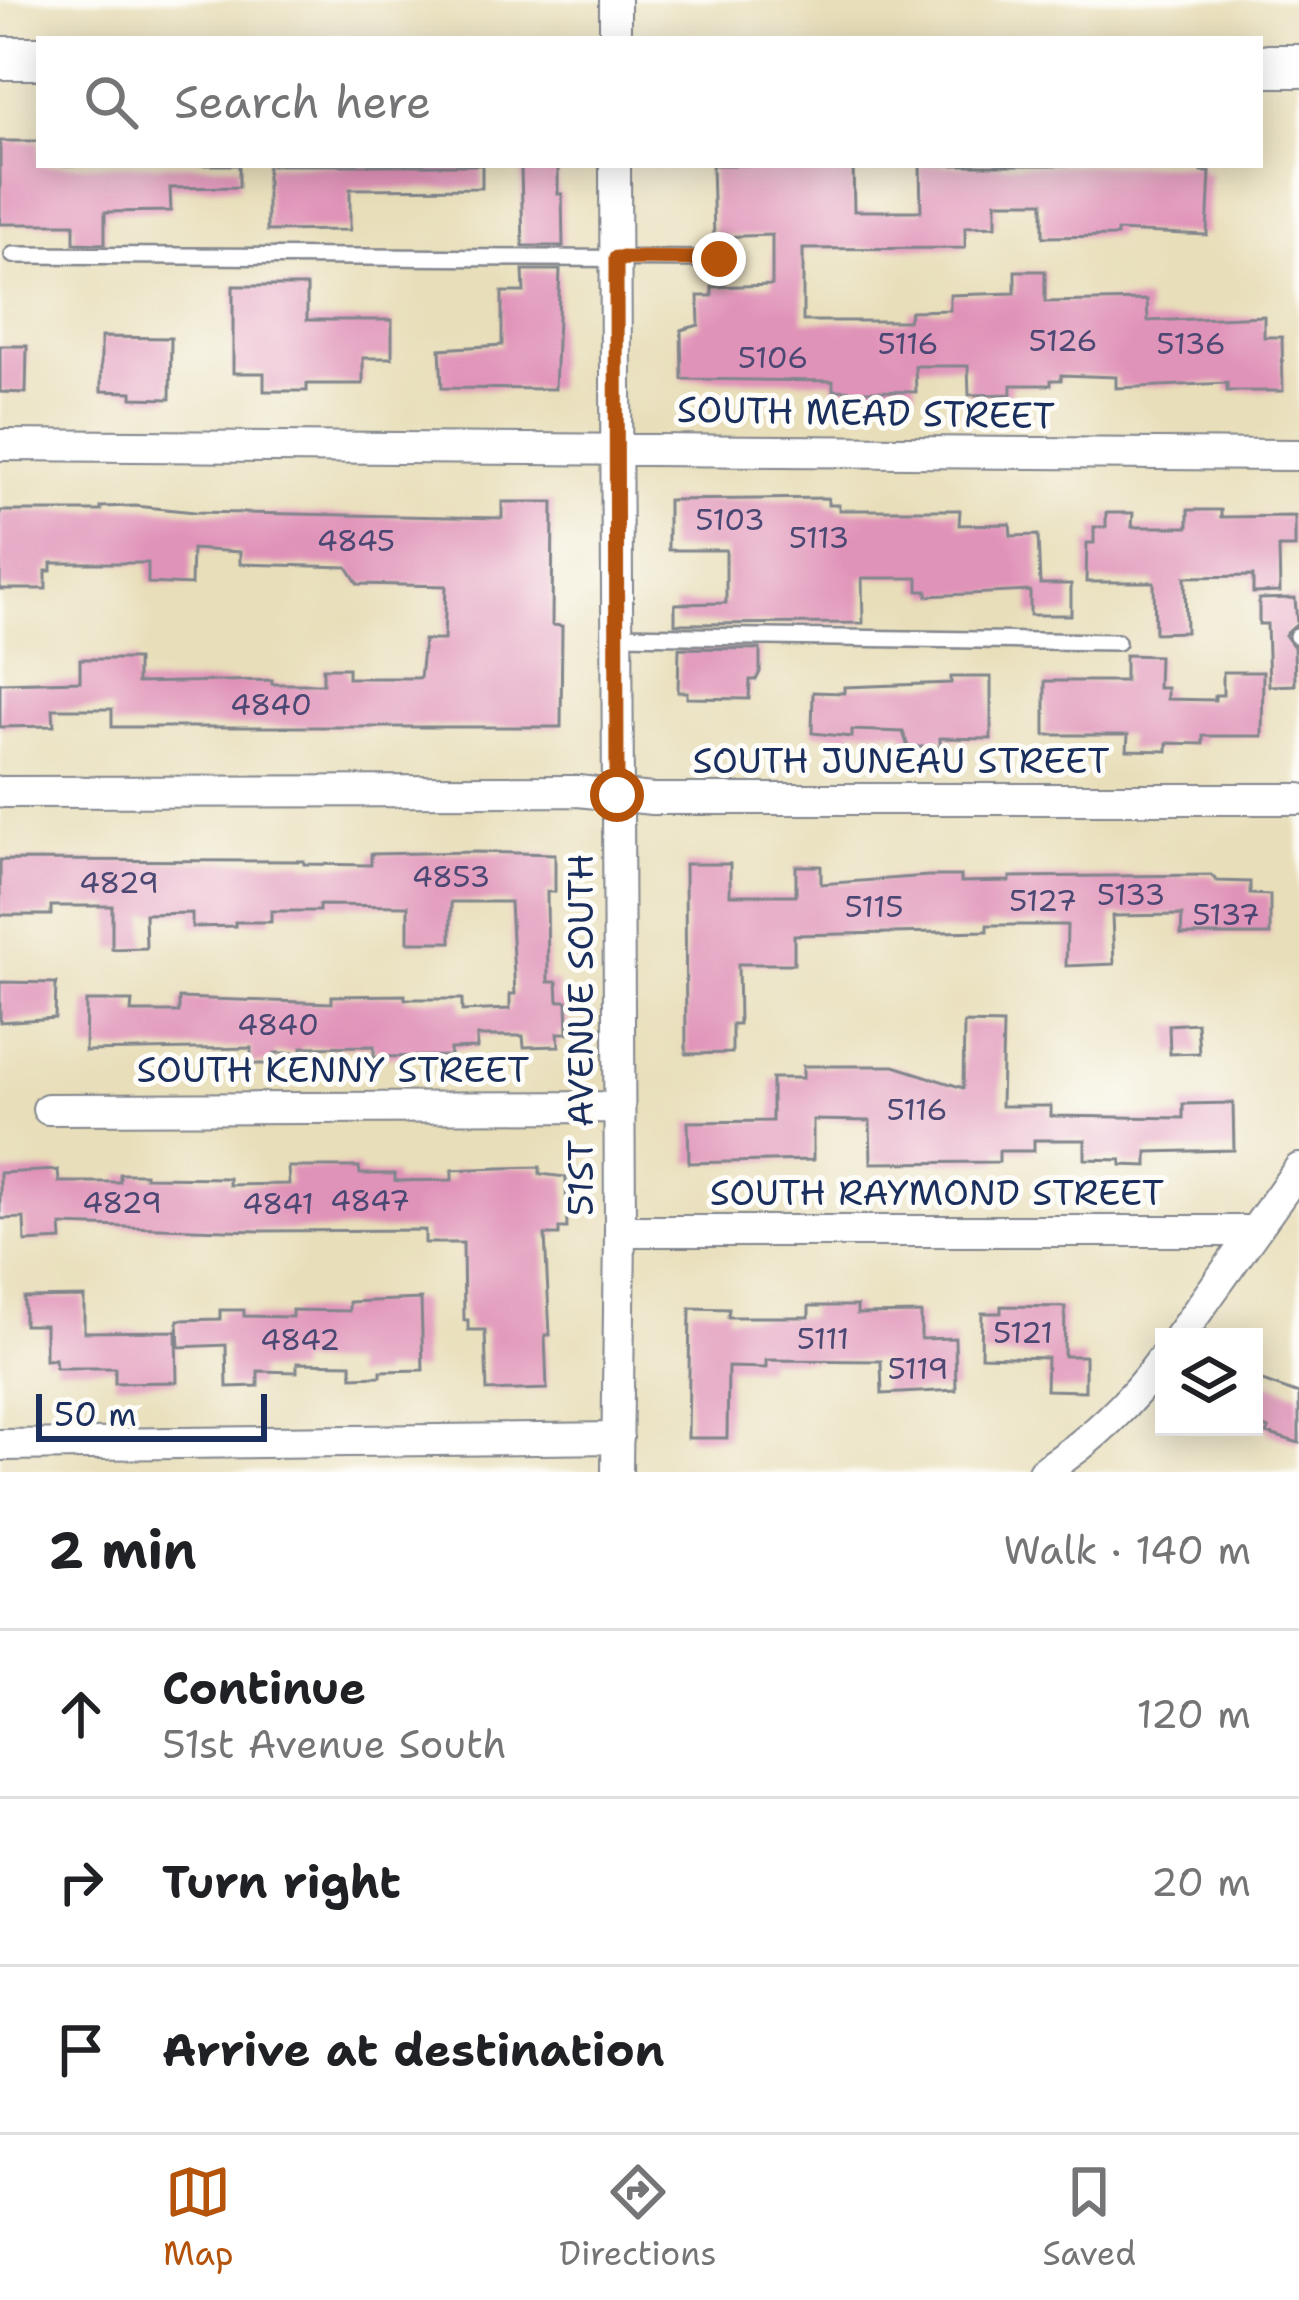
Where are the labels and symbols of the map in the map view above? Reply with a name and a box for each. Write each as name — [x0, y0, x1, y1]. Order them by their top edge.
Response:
route end — [692, 232, 746, 286]
house number: 5126 — [1029, 320, 1097, 361]
house number: 5116 — [877, 323, 939, 364]
house number: 5136 — [1156, 323, 1226, 364]
house number: 5106 — [738, 337, 808, 378]
street label: SOUTH MEAD STREET — [677, 385, 1055, 440]
house number: 5103 — [695, 499, 765, 540]
house number: 5113 — [789, 517, 849, 558]
house number: 4845 — [317, 520, 395, 561]
house number: 4840 — [230, 684, 312, 725]
street label: SOUTH JUNEAU STREET — [692, 736, 1110, 785]
route start — [590, 768, 644, 822]
street label: 51ST AVENUE SOUTH — [556, 854, 605, 1216]
house number: 4853 — [412, 856, 490, 897]
house number: 4829 — [79, 862, 159, 903]
house number: 5133 — [1097, 874, 1165, 915]
house number: 5127 — [1009, 880, 1077, 921]
house number: 5115 — [844, 886, 904, 927]
house number: 5137 — [1192, 894, 1260, 935]
house number: 4840 — [237, 1004, 319, 1045]
street label: SOUTH KENNY STREET — [137, 1045, 529, 1094]
house number: 5116 — [886, 1089, 948, 1130]
street label: SOUTH RAYMOND STREET — [710, 1168, 1164, 1217]
house number: 4847 — [330, 1180, 410, 1221]
house number: 4829 — [82, 1182, 162, 1223]
house number: 4841 — [242, 1183, 314, 1224]
house number: 5121 — [993, 1312, 1053, 1353]
house number: 5111 — [797, 1318, 849, 1359]
house number: 4842 — [260, 1319, 340, 1360]
house number: 5119 — [887, 1348, 949, 1389]
scale bar — [36, 1388, 267, 1441]

